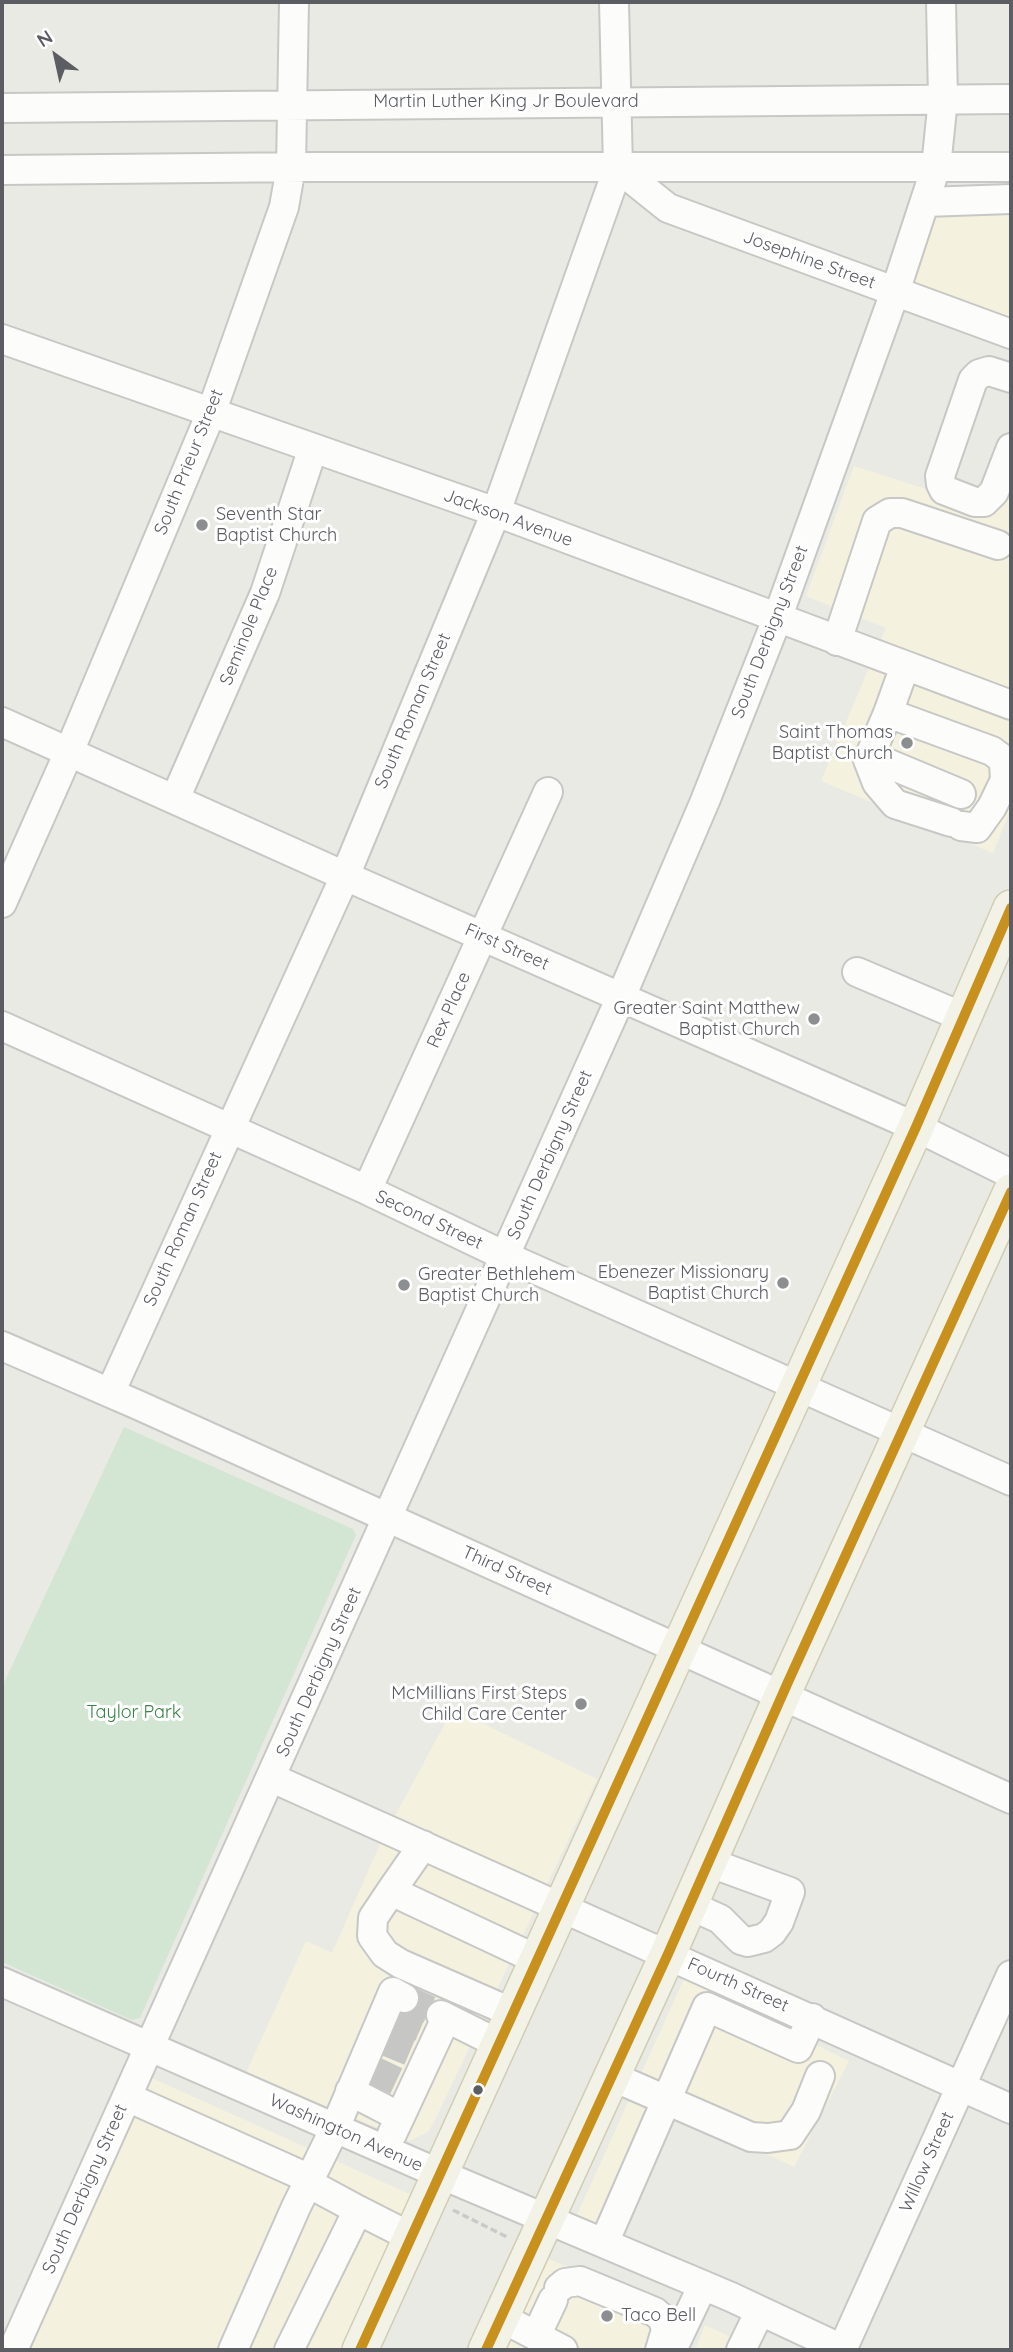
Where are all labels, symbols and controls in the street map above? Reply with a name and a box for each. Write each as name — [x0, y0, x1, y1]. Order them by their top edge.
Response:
north arrow — [21, 21, 91, 91]
text: N — [32, 25, 57, 52]
street label: Martin Luther King Jr Boulevard — [373, 91, 639, 113]
street label: Josephine Street — [740, 226, 878, 294]
street label: South Prieur Street — [150, 386, 228, 538]
street label: Jackson Avenue — [440, 485, 576, 551]
place label: Seventh Star Baptist Church — [216, 504, 337, 546]
marker: Seventh Star Baptist Church — [194, 517, 210, 533]
street label: South Derbigny Street — [727, 543, 813, 721]
street label: Seminole Place — [215, 563, 283, 689]
street label: South Roman Street — [370, 630, 456, 792]
place label: Saint Thomas Baptist Church — [772, 722, 893, 764]
marker: Saint Thomas Baptist Church — [899, 735, 915, 751]
street label: First Street — [462, 919, 552, 975]
street label: Rex Place — [423, 969, 475, 1051]
place label: Greater Saint Matthew Baptist Church — [614, 998, 800, 1040]
marker: Greater Saint Matthew Baptist Church — [806, 1011, 822, 1027]
street label: South Derbigny Street — [503, 1067, 597, 1243]
street label: South Roman Street — [139, 1148, 227, 1310]
street label: Second Street — [372, 1186, 486, 1254]
place label: Ebenezer Missionary Baptist Church — [598, 1262, 769, 1304]
place label: Greater Bethlehem Baptist Church — [418, 1264, 575, 1306]
marker: Ebenezer Missionary Baptist Church — [775, 1275, 791, 1291]
marker: Greater Bethlehem Baptist Church — [396, 1277, 412, 1293]
street label: Third Street — [459, 1542, 555, 1600]
street label: South Derbigny Street — [272, 1584, 366, 1760]
place label: McMillians First Steps Child Care Center — [391, 1683, 567, 1726]
marker: McMillians First Steps Child Care Center — [573, 1696, 589, 1712]
park label: Taylor Park — [87, 1702, 181, 1724]
street label: Fourth Street — [684, 1953, 792, 2017]
unlabelled marker — [471, 2083, 485, 2097]
street label: Washington Avenue — [266, 2089, 426, 2177]
street label: South Derbigny Street — [38, 2101, 132, 2277]
street label: Willow Street — [895, 2108, 959, 2216]
place label: Taco Bell — [621, 2305, 696, 2327]
marker: Taco Bell — [599, 2308, 615, 2324]

